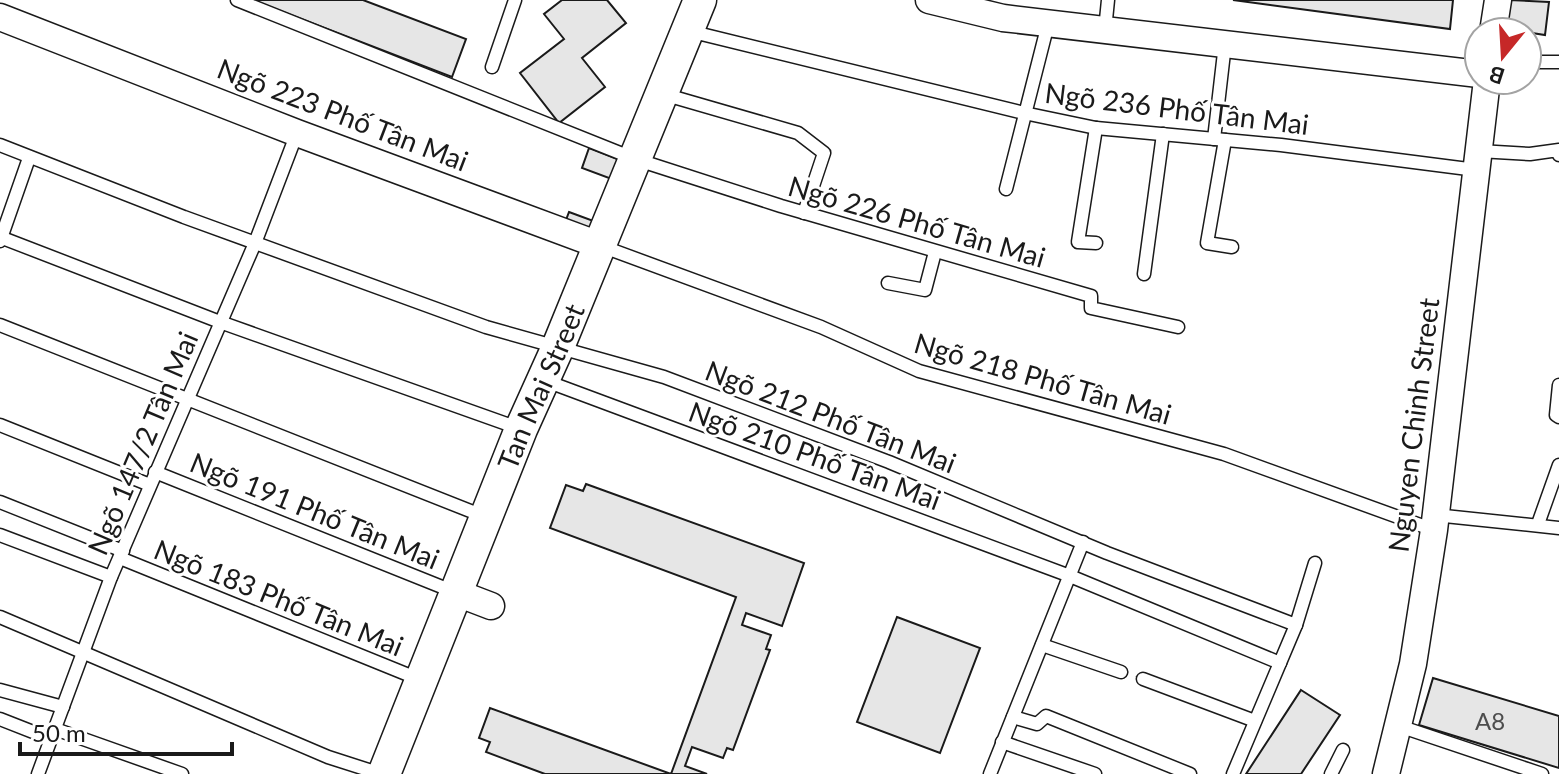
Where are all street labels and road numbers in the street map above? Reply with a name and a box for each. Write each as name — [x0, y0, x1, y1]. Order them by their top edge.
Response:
street label: Ngõ 223 Phố Tân Mai — [213, 51, 473, 177]
street label: Ngõ 236 Phố Tân Mai — [1043, 75, 1311, 141]
street label: Ngõ 226 Phố Tân Mai — [785, 168, 1049, 274]
street label: Nguyen Chinh Street — [1381, 296, 1445, 554]
street label: Tan Mai Street — [490, 298, 591, 474]
street label: Ngõ 218 Phố Tân Mai — [911, 325, 1175, 431]
street label: Ngõ 147/2 Tân Mai — [80, 326, 204, 560]
street label: Ngõ 212 Phố Tân Mai — [701, 353, 961, 479]
street label: Ngõ 210 Phố Tân Mai — [684, 394, 946, 516]
street label: Ngõ 191 Phố Tân Mai — [185, 444, 445, 576]
street label: Ngõ 183 Phố Tân Mai — [149, 531, 409, 663]

